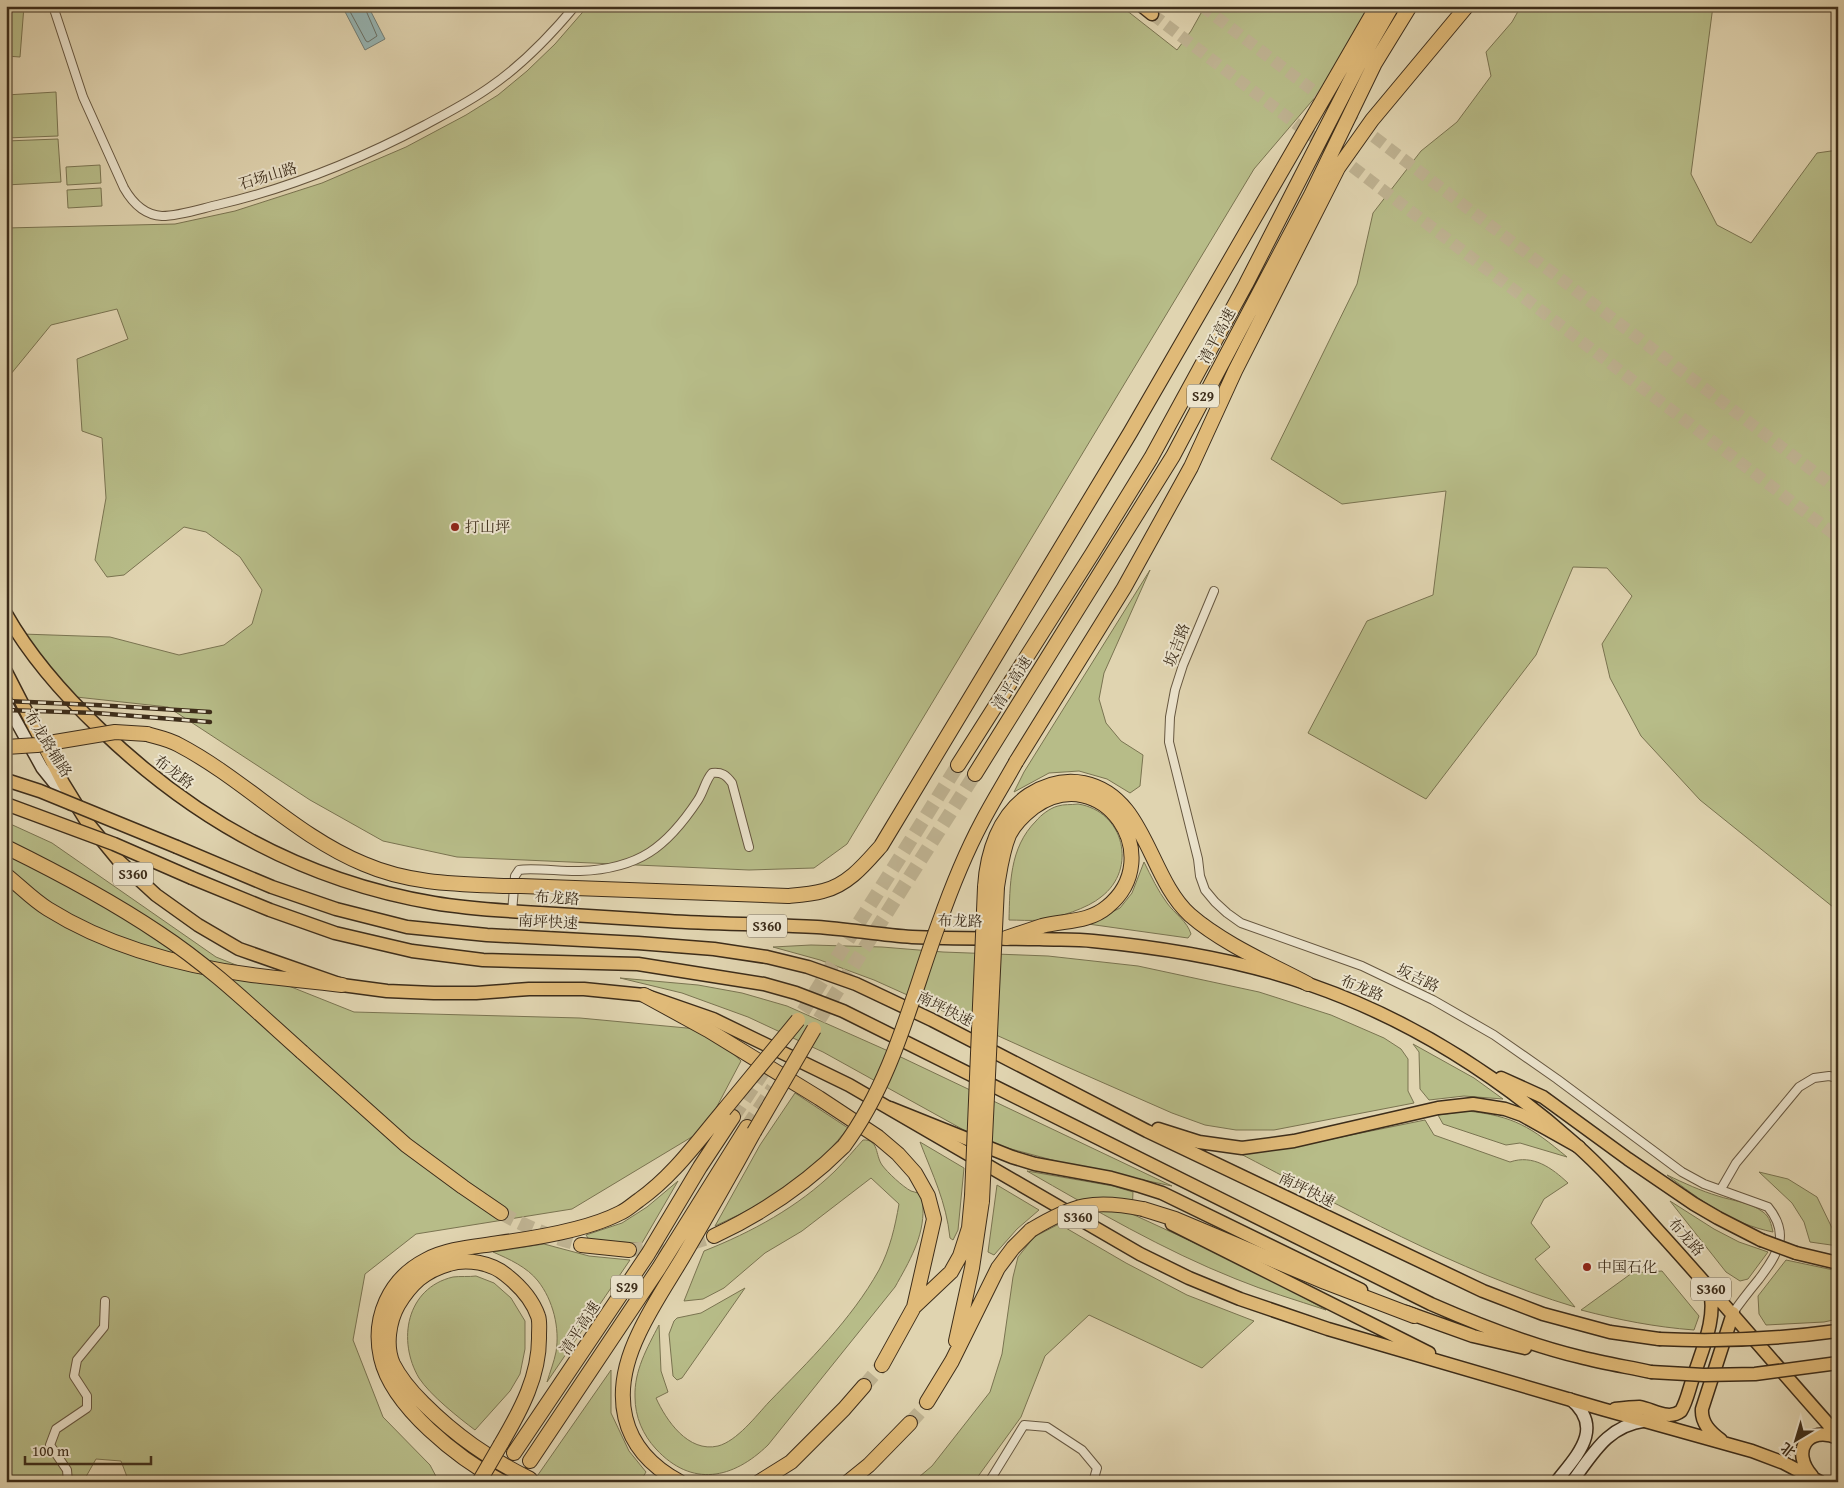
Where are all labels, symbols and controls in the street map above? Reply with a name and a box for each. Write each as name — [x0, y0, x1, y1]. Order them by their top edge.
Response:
street label: 石场山路 — [236, 157, 300, 194]
street label: 清平高速 — [1193, 304, 1240, 367]
road number: S29 — [1187, 384, 1219, 408]
place label: 打山坪 — [465, 516, 510, 537]
marker: 打山坪 — [449, 521, 461, 533]
street label: 坂吉路 — [1159, 620, 1194, 670]
street label: 清平高速 — [987, 652, 1036, 714]
street label: 布龙路辅路 — [20, 706, 77, 781]
street label: 布龙路 — [150, 750, 199, 794]
road number: S360 — [113, 862, 153, 886]
street label: 布龙路 — [534, 886, 580, 909]
street label: 南坪快速 — [518, 909, 579, 934]
street label: 布龙路 — [937, 910, 983, 931]
road number: S360 — [747, 914, 787, 938]
street label: 坂吉路 — [1393, 958, 1443, 997]
street label: 布龙路 — [1337, 969, 1387, 1006]
street label: 南坪快速 — [914, 986, 977, 1031]
street label: 南坪快速 — [1276, 1167, 1339, 1212]
road number: S360 — [1058, 1206, 1098, 1228]
street label: 布龙路 — [1664, 1213, 1709, 1260]
place label: 中国石化 — [1597, 1256, 1657, 1277]
marker: 中国石化 — [1581, 1261, 1593, 1273]
road number: S29 — [611, 1275, 643, 1298]
road number: S360 — [1691, 1278, 1731, 1300]
street label: 清平高速 — [554, 1297, 605, 1359]
north arrow — [1772, 1416, 1822, 1466]
scale bar — [25, 1433, 151, 1465]
text: 北 — [1776, 1438, 1800, 1462]
text: 100 m — [32, 1440, 70, 1461]

